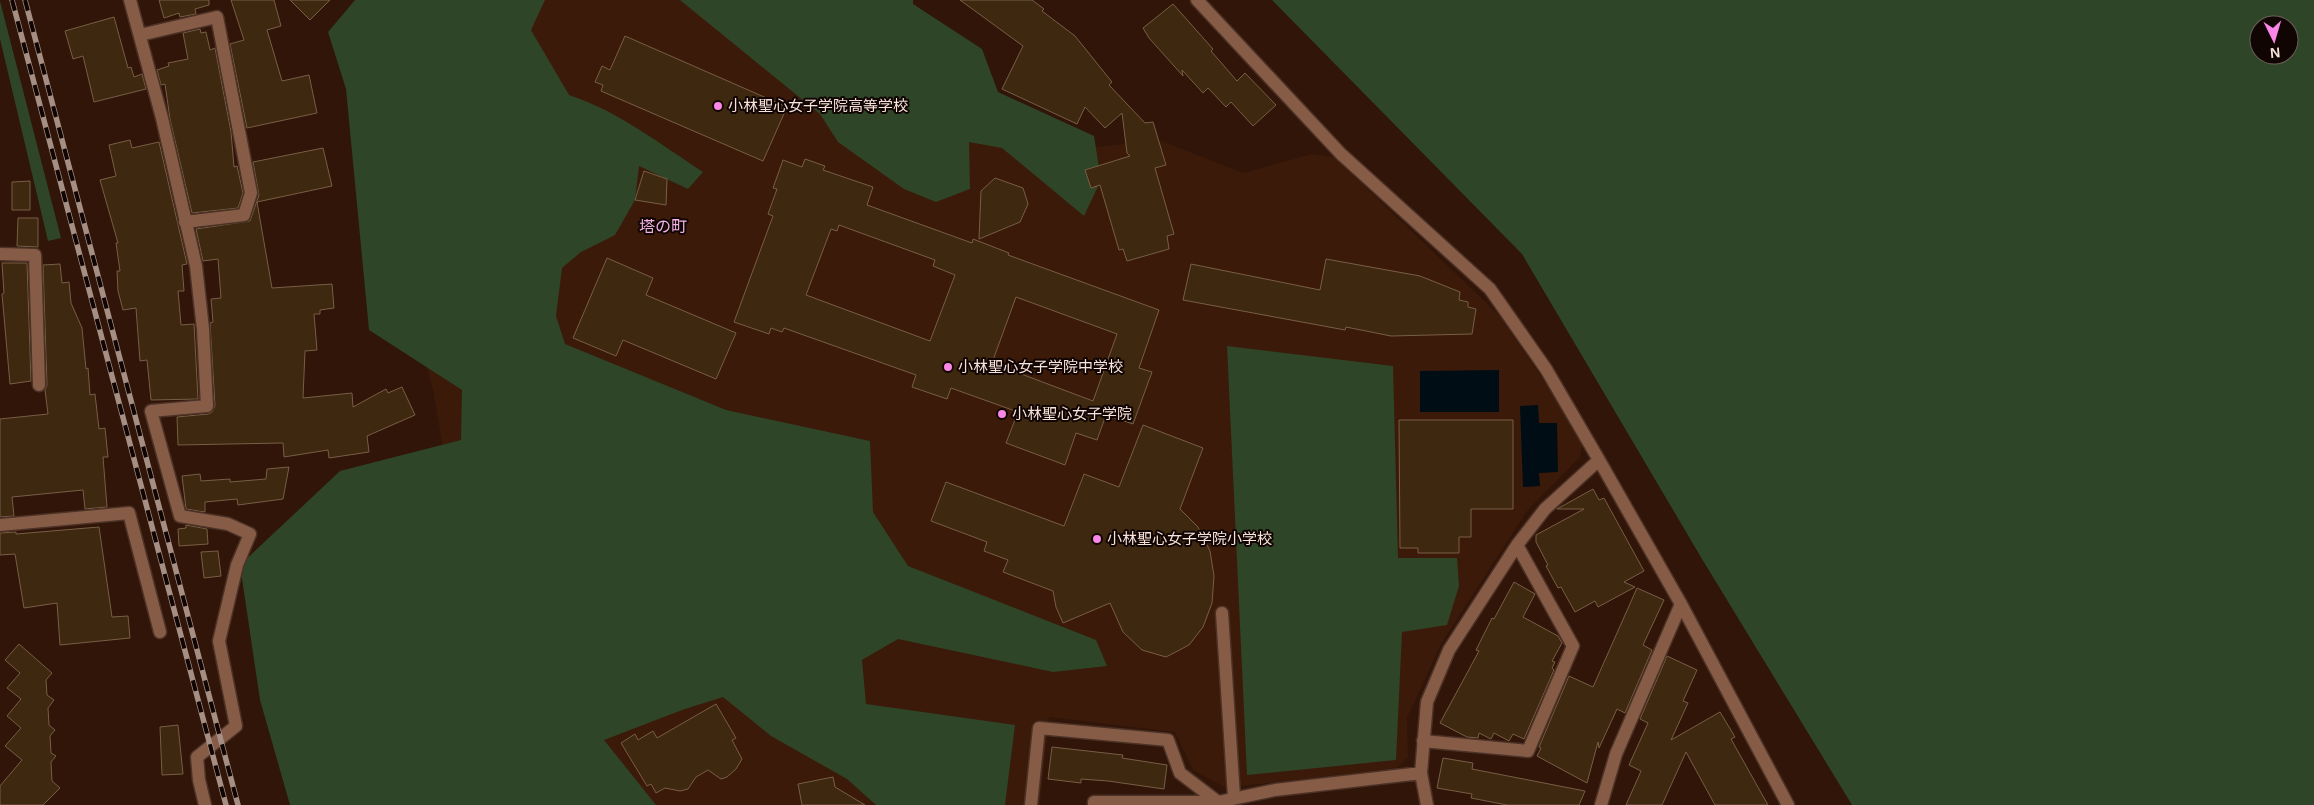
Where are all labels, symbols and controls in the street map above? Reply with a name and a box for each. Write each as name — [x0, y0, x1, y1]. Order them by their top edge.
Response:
north arrow — [2249, 15, 2299, 65]
text: N — [2269, 45, 2281, 61]
place label: 小林聖心女子学院高等学校 — [728, 97, 908, 114]
marker: 小林聖心女子学院高等学校 — [712, 100, 724, 112]
district label: 塔の町 — [639, 218, 687, 235]
place label: 小林聖心女子学院中学校 — [958, 358, 1123, 375]
marker: 小林聖心女子学院中学校 — [942, 361, 954, 373]
place label: 小林聖心女子学院 — [1012, 405, 1132, 422]
marker: 小林聖心女子学院 — [996, 408, 1008, 420]
place label: 小林聖心女子学院小学校 — [1107, 530, 1272, 547]
marker: 小林聖心女子学院小学校 — [1091, 533, 1103, 545]

